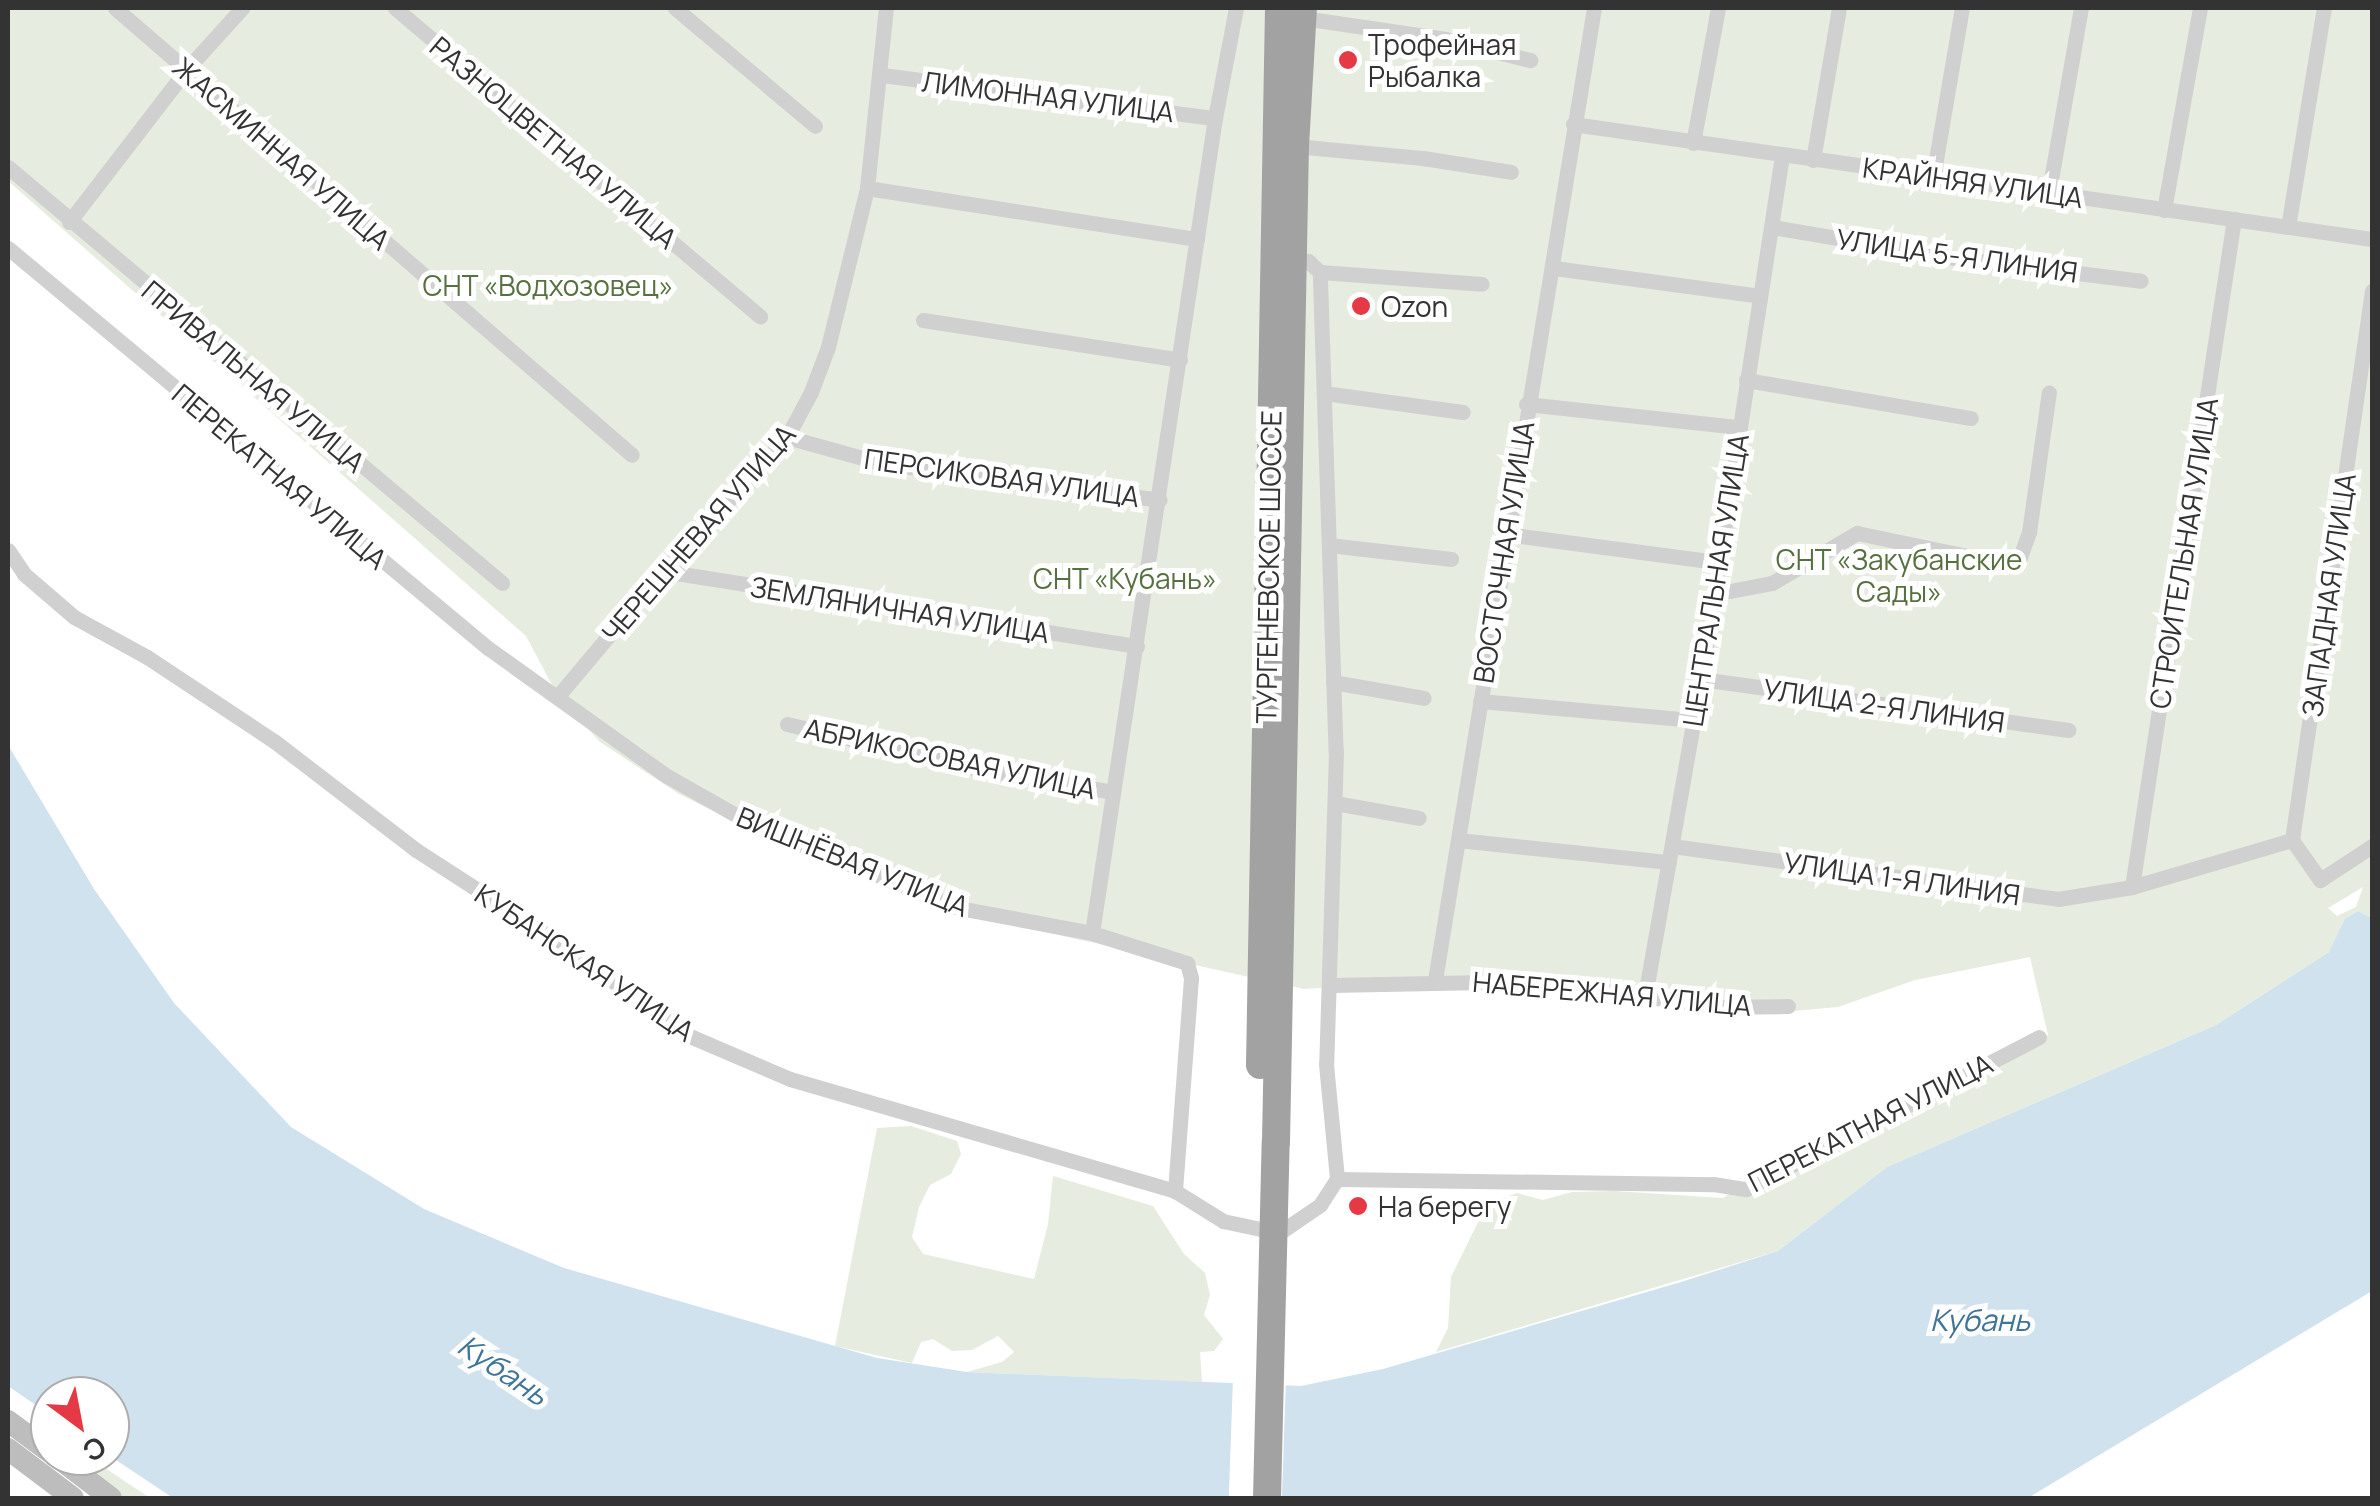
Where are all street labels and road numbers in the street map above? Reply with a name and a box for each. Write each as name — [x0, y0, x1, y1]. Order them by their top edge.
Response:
street label: РАЗНОЦВЕТНАЯ УЛИЦА — [424, 29, 684, 255]
street label: ЖАСМИННАЯ УЛИЦА — [167, 50, 397, 256]
street label: ЛИМОННАЯ УЛИЦА — [920, 64, 1176, 128]
street label: КРАЙНЯЯ УЛИЦА — [1861, 150, 2085, 214]
street label: УЛИЦА 5-Я ЛИНИЯ — [1834, 221, 2080, 289]
street label: ПРИВАЛЬНАЯ УЛИЦА — [136, 273, 372, 479]
street label: ПЕРЕКАТНАЯ УЛИЦА — [166, 376, 394, 576]
street label: СТРОИТЕЛЬНАЯ УЛИЦА — [2142, 395, 2224, 711]
street label: ТУРГЕНЕВСКОЕ ШОССЕ — [1248, 410, 1288, 724]
street label: ЧЕРЕШНЕВАЯ УЛИЦА — [594, 417, 802, 649]
street label: ВОСТОЧНАЯ УЛИЦА — [1466, 419, 1540, 685]
street label: ЦЕНТРАЛЬНАЯ УЛИЦА — [1675, 431, 1755, 729]
street label: ПЕРСИКОВАЯ УЛИЦА — [862, 441, 1142, 513]
street label: ЗАПАДНАЯ УЛИЦА — [2294, 471, 2362, 719]
street label: ЗЕМЛЯНИЧНАЯ УЛИЦА — [748, 569, 1052, 649]
street label: УЛИЦА 2-Я ЛИНИЯ — [1761, 671, 2007, 739]
street label: АБРИКОСОВАЯ УЛИЦА — [801, 711, 1099, 805]
street label: ВИШНЁВАЯ УЛИЦА — [732, 799, 974, 923]
street label: УЛИЦА 1-Я ЛИНИЯ — [1782, 845, 2022, 911]
street label: КУБАНСКАЯ УЛИЦА — [469, 876, 701, 1048]
street label: НАБЕРЕЖНАЯ УЛИЦА — [1471, 964, 1753, 1022]
street label: ПЕРЕКАТНАЯ УЛИЦА — [1742, 1046, 1998, 1198]

